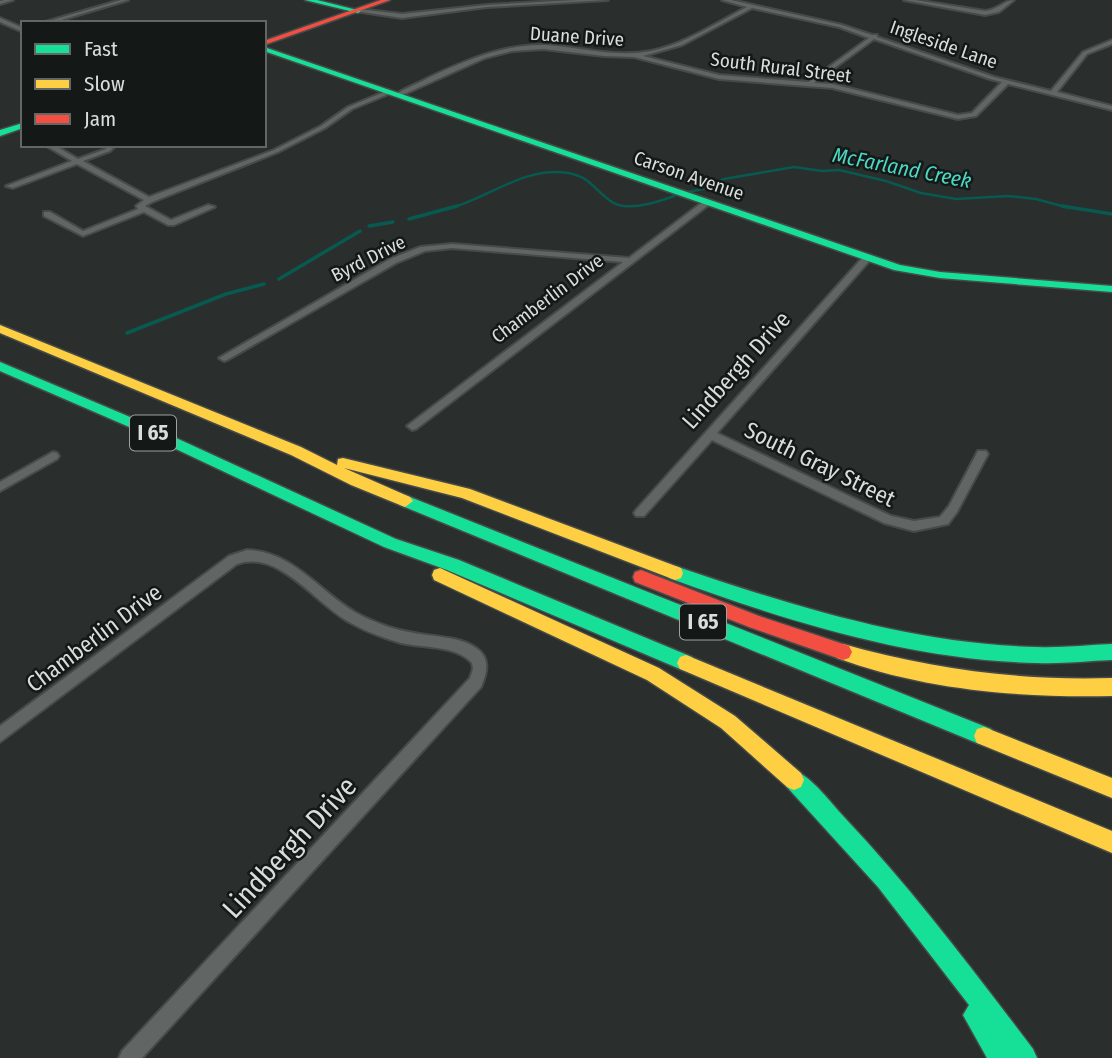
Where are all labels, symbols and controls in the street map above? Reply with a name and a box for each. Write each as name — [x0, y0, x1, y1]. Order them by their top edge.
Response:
street label: Ingleside Lane — [887, 15, 1001, 74]
legend — [21, 21, 266, 147]
street label: Duane Drive — [529, 22, 625, 51]
text: Fast — [84, 36, 118, 62]
street label: South Rural Street — [709, 47, 853, 88]
text: Slow — [84, 71, 125, 97]
text: Jam — [84, 106, 116, 132]
water label: McFarland Creek — [830, 142, 974, 194]
street label: Carson Avenue — [631, 146, 747, 205]
street label: Byrd Drive — [327, 230, 409, 287]
street label: Chamberlin Drive — [487, 249, 608, 348]
street label: Lindbergh Drive — [676, 305, 796, 435]
street label: South Gray Street — [740, 415, 900, 513]
road number: I 65 — [130, 416, 176, 450]
street label: Chamberlin Drive — [21, 578, 167, 698]
road number: I 65 — [680, 604, 726, 640]
street label: Lindbergh Drive — [216, 770, 363, 925]

